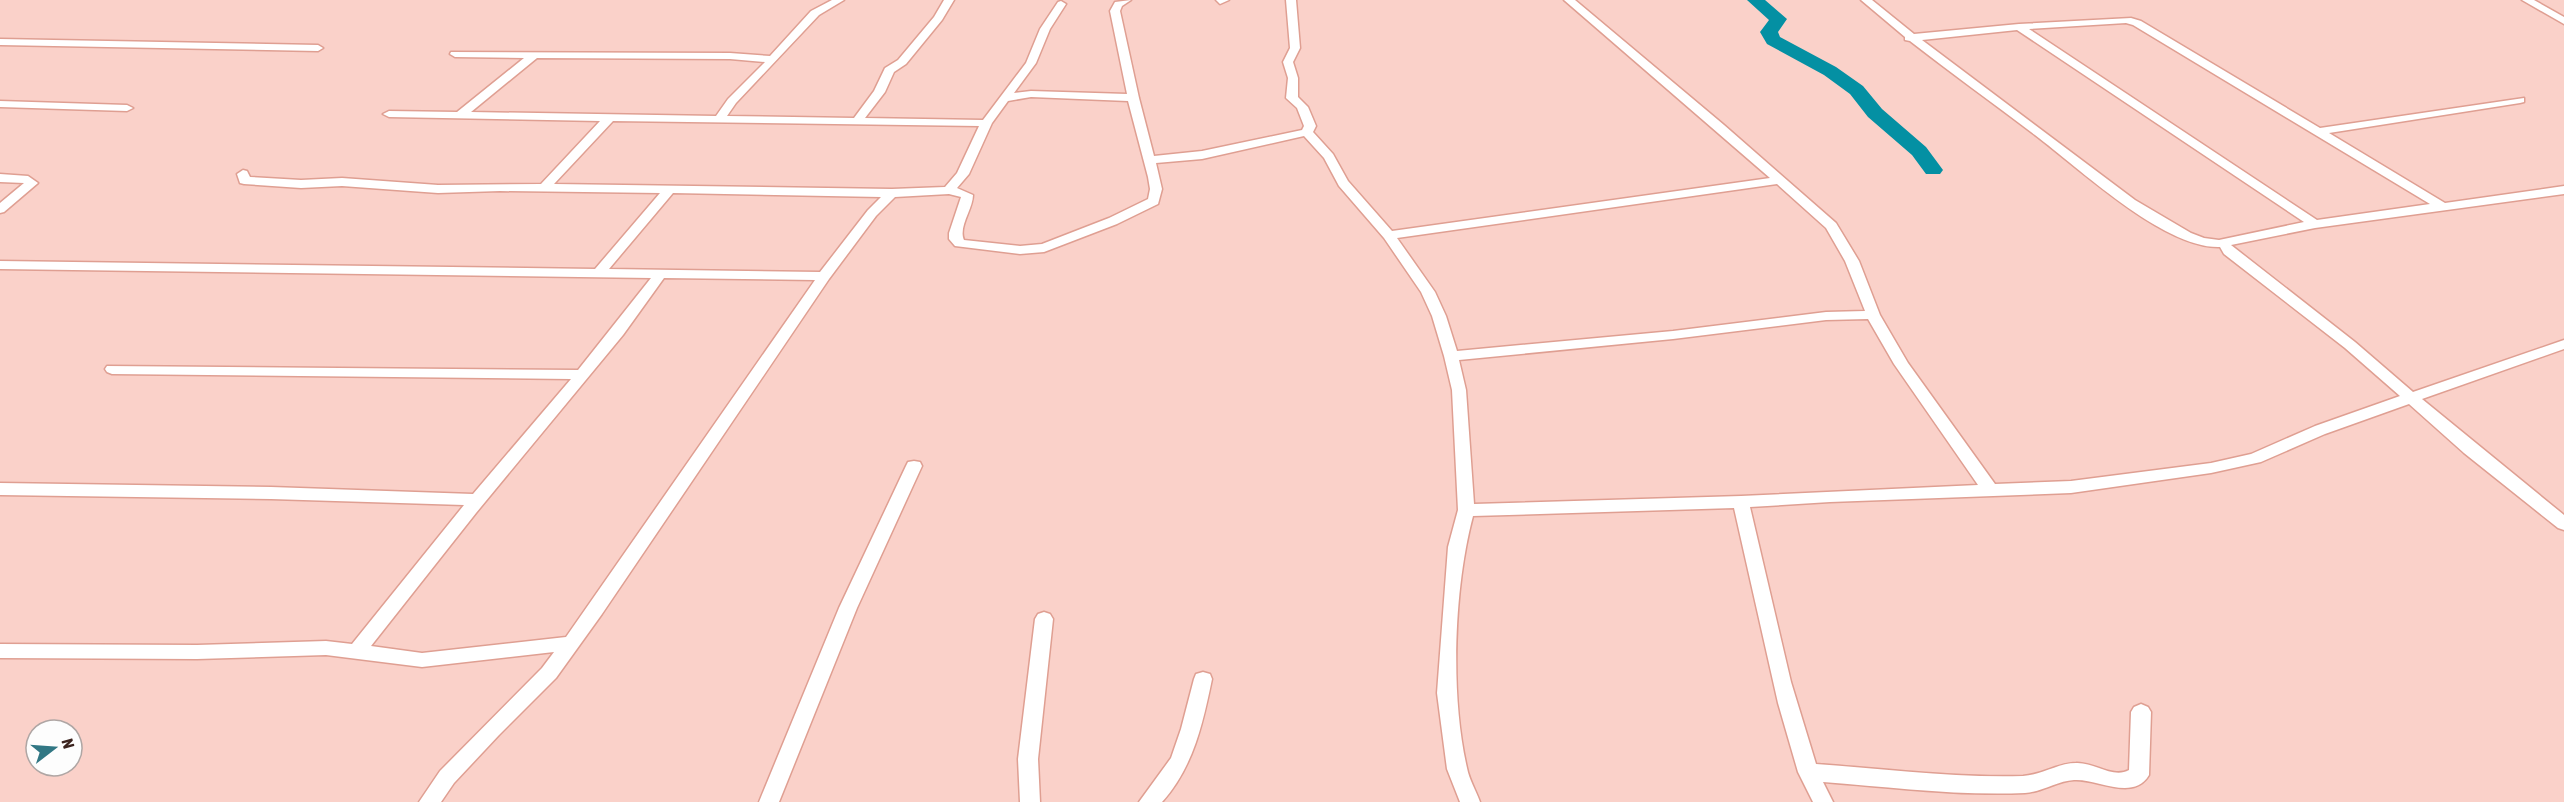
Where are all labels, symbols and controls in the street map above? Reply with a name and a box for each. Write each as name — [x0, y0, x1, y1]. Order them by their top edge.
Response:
north arrow — [24, 718, 84, 778]
text: N — [58, 736, 78, 751]

